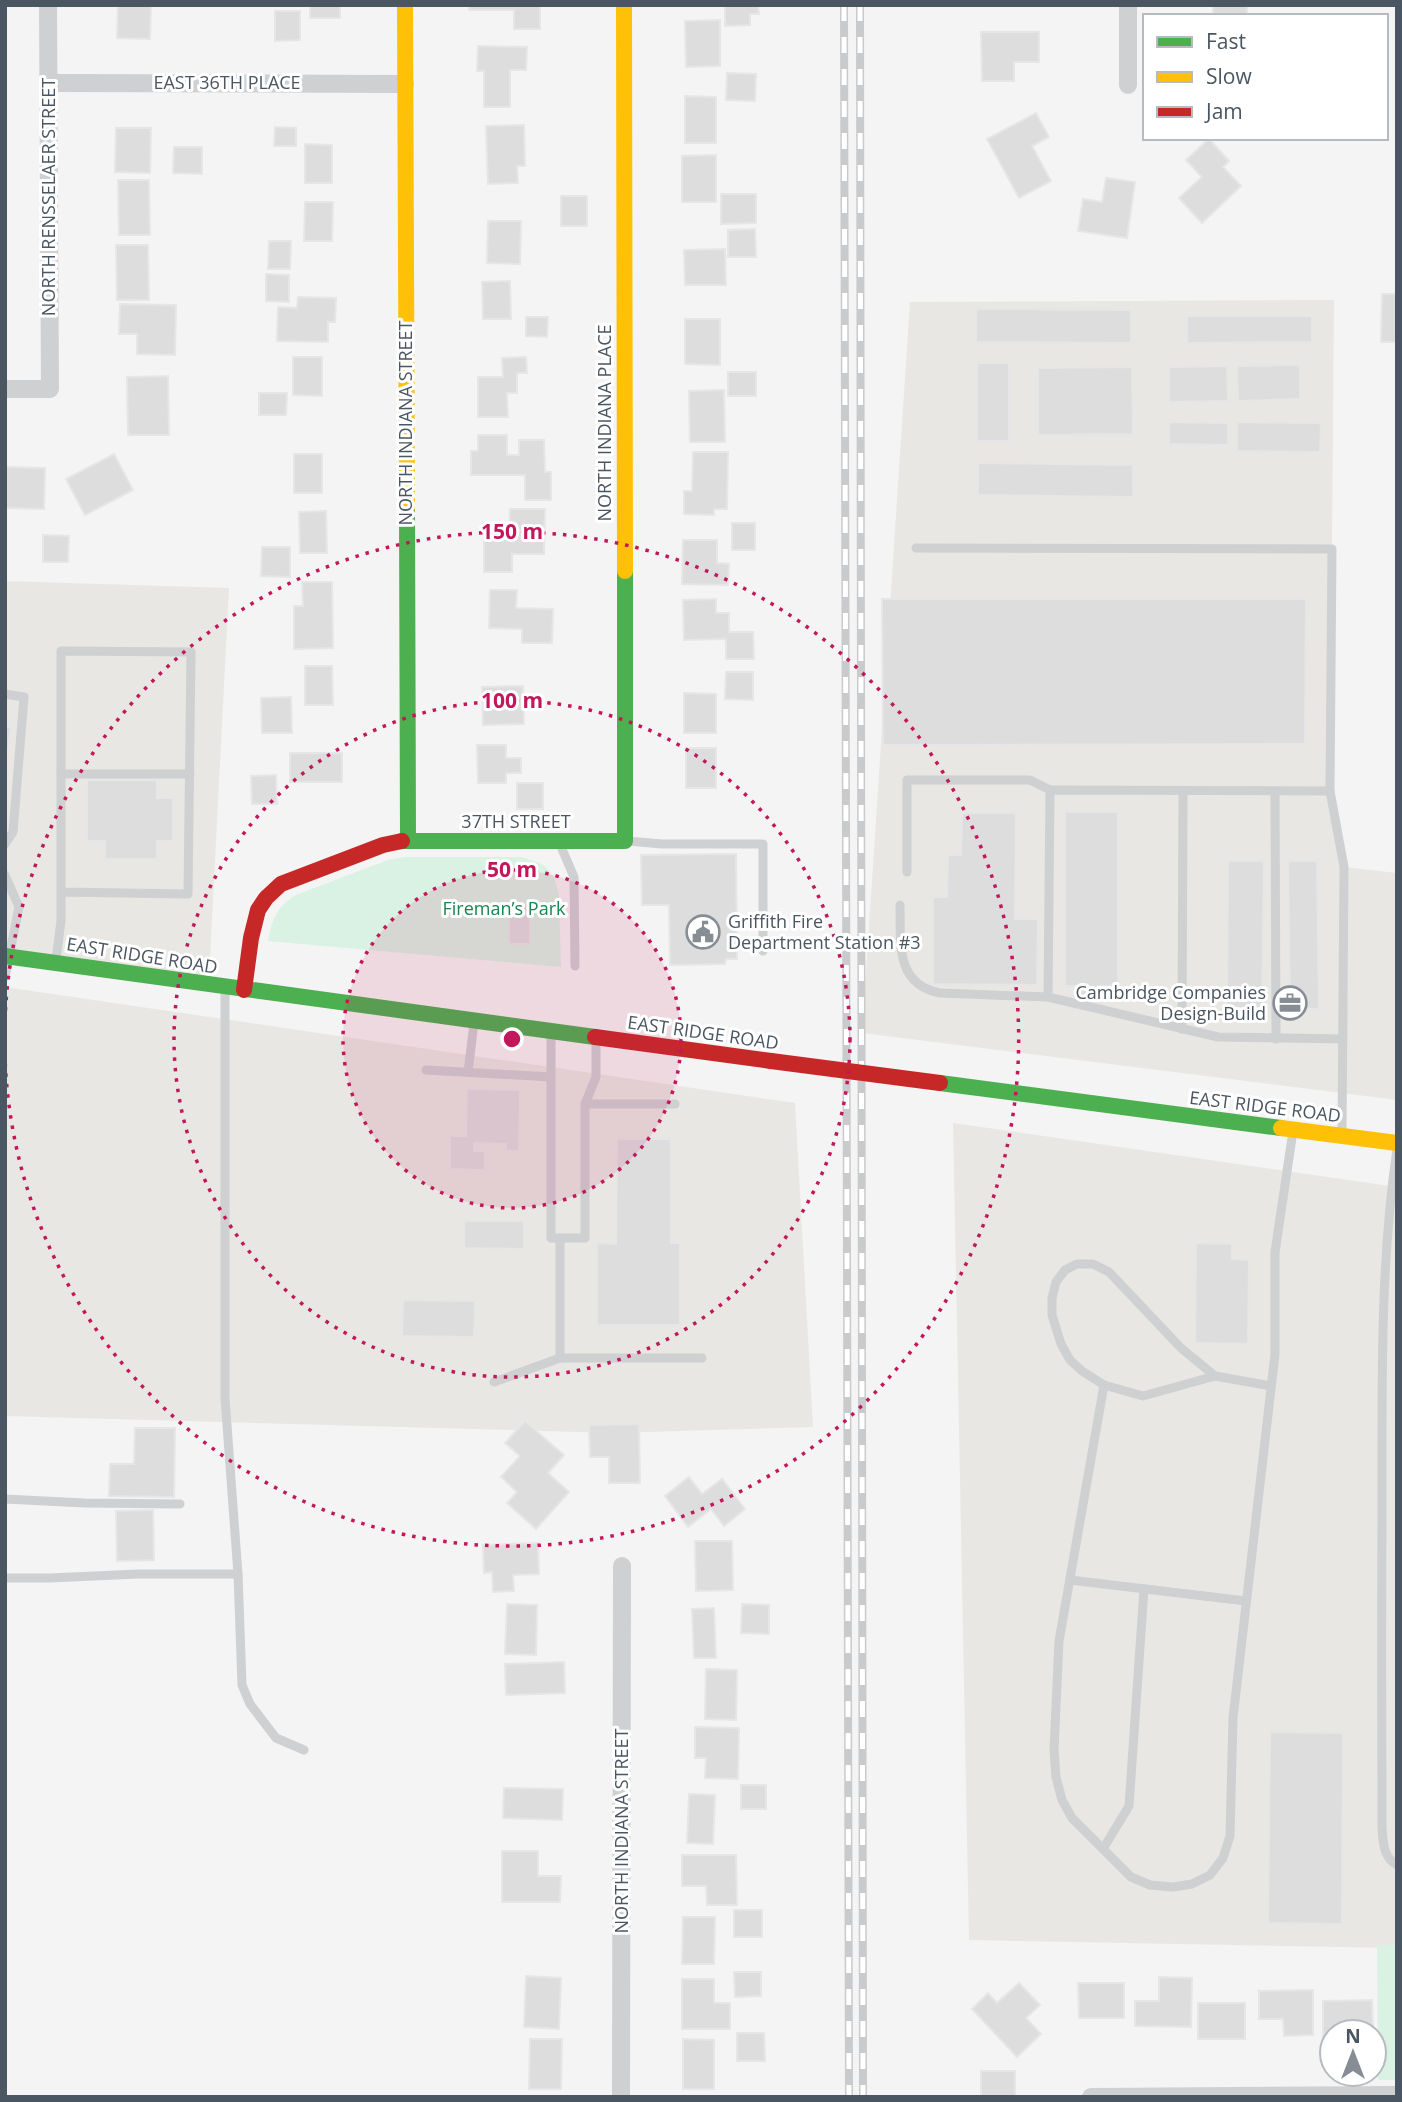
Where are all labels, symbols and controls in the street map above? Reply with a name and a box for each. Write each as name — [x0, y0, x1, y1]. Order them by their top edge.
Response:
legend — [1143, 14, 1388, 140]
text: Fast — [1206, 27, 1246, 55]
text: Slow — [1206, 62, 1252, 90]
street label: EAST 36TH PLACE — [153, 70, 301, 94]
street label: NORTH RENSSELAER STREET — [36, 78, 60, 316]
text: Jam — [1204, 97, 1243, 125]
street label: NORTH INDIANA STREET — [393, 320, 417, 526]
street label: NORTH INDIANA PLACE — [592, 324, 616, 522]
text: 150 m — [481, 517, 543, 545]
text: 100 m — [481, 686, 543, 714]
street label: 37TH STREET — [461, 809, 571, 833]
text: 50 m — [487, 855, 537, 883]
park label: Fireman’s Park — [443, 896, 566, 920]
place label: Griffith Fire Department Station #3 — [728, 909, 921, 954]
public building icon: Griffith Fire Department Station #3 — [684, 913, 722, 951]
street label: EAST RIDGE ROAD — [65, 931, 219, 979]
place label: Cambridge Companies Design-Build — [1075, 980, 1266, 1025]
office icon: Cambridge Companies Design-Build — [1271, 984, 1309, 1022]
street label: EAST RIDGE ROAD — [626, 1010, 780, 1054]
centre of rings — [500, 1027, 524, 1051]
street label: EAST RIDGE ROAD — [1188, 1085, 1342, 1127]
street label: NORTH INDIANA STREET — [609, 1728, 633, 1934]
north arrow — [1318, 2018, 1388, 2088]
text: N — [1345, 2023, 1361, 2049]

